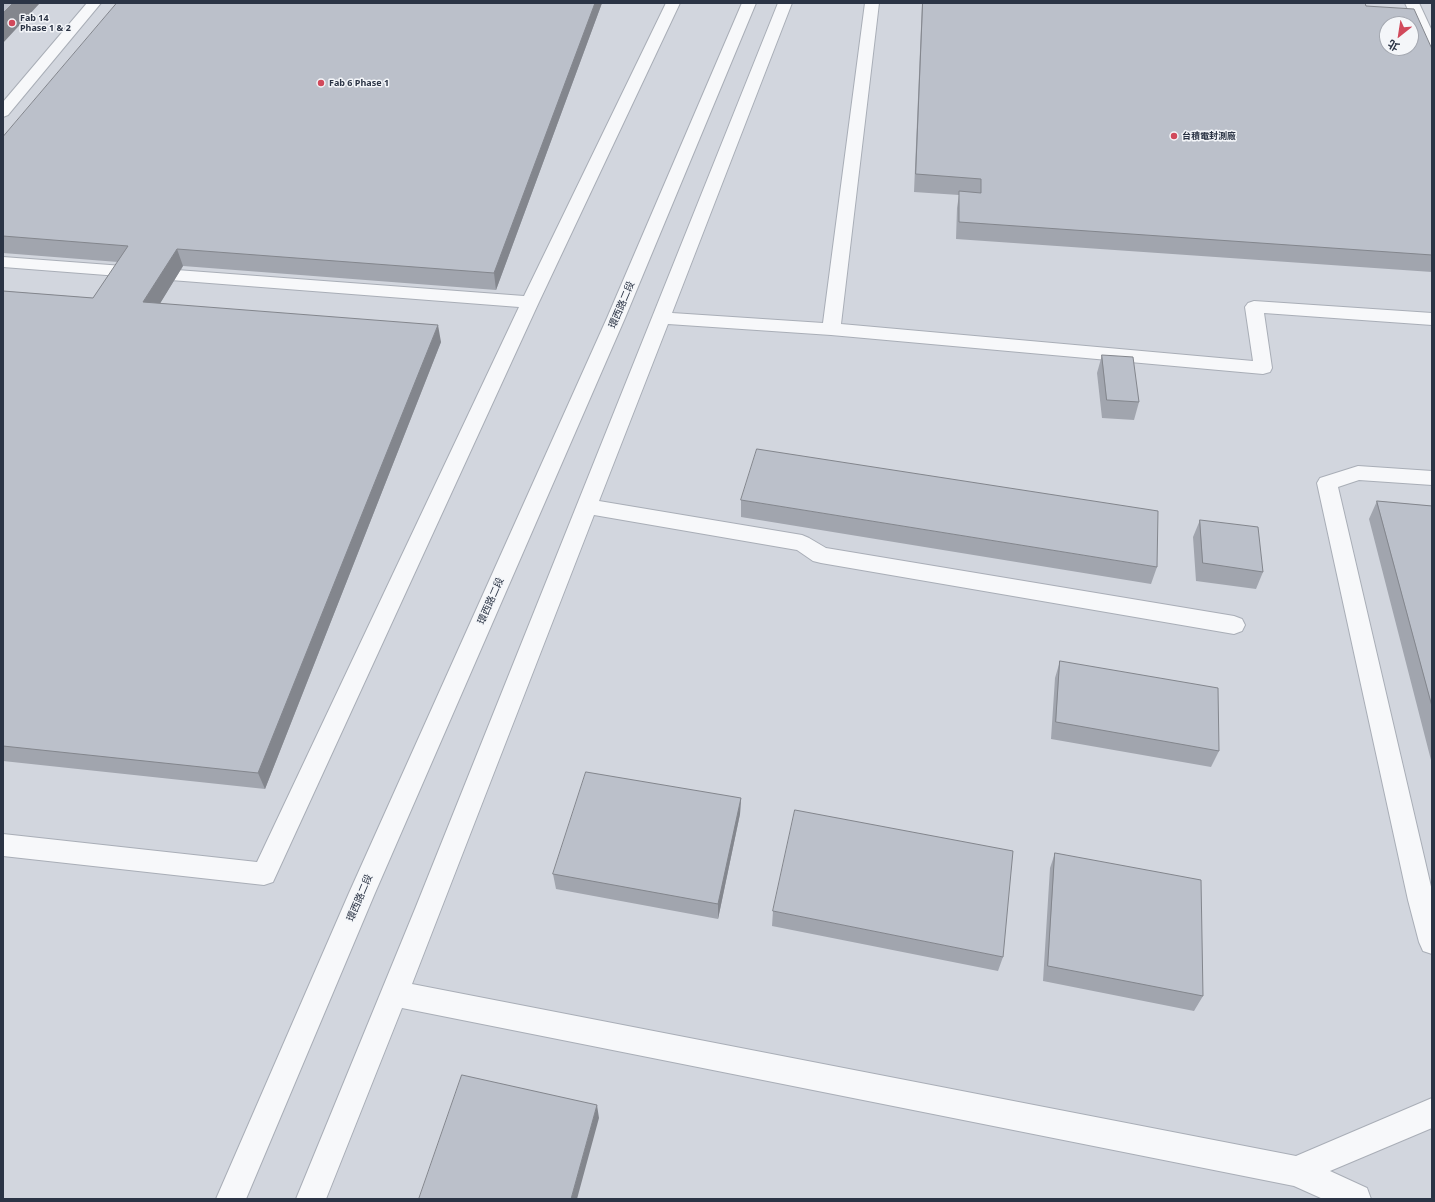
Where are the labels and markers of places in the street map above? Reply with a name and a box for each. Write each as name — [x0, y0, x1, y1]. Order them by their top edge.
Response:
place label: Fab 14 Phase 1 & 2 — [20, 13, 71, 34]
marker: Fab 14 Phase 1 & 2 — [7, 18, 17, 28]
marker: Fab 6 Phase 1 — [316, 78, 326, 88]
place label: Fab 6 Phase 1 — [329, 78, 389, 88]
marker: 台積電封測廠 — [1169, 131, 1179, 141]
place label: 台積電封測廠 — [1182, 131, 1236, 141]

